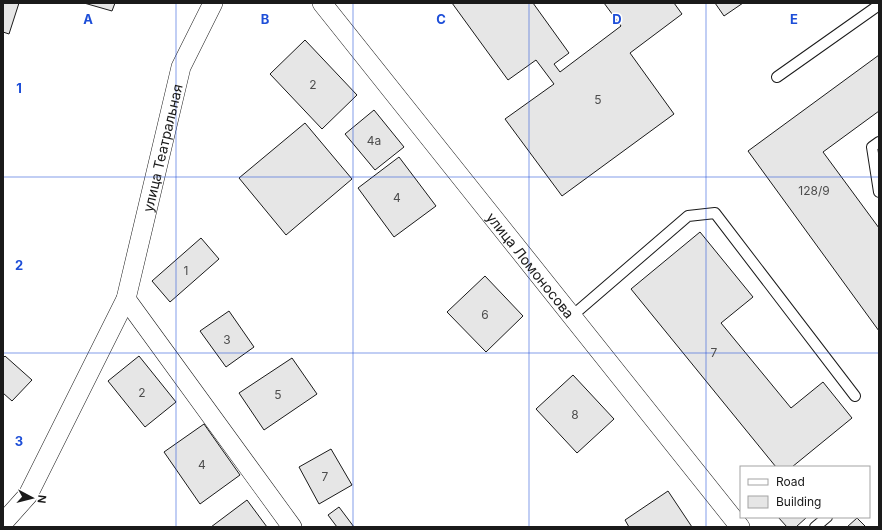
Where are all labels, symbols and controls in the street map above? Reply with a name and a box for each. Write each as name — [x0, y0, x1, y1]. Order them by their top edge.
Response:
text: A — [83, 11, 93, 27]
text: B — [261, 11, 270, 27]
text: C — [436, 11, 446, 27]
text: D — [612, 11, 622, 27]
text: E — [790, 11, 798, 27]
house number: 2 — [309, 77, 317, 92]
text: 1 — [16, 80, 22, 96]
street label: улица Театральная — [138, 82, 185, 214]
house number: 5 — [594, 92, 602, 107]
house number: 4а — [367, 133, 381, 148]
house number: 128/9 — [798, 183, 830, 198]
house number: 4 — [393, 190, 401, 205]
street label: улица Ломоносова — [483, 208, 578, 321]
text: 2 — [15, 257, 23, 273]
house number: 1 — [184, 263, 188, 278]
house number: 6 — [481, 307, 489, 322]
house number: 3 — [223, 332, 231, 347]
house number: 7 — [711, 345, 718, 360]
house number: 2 — [138, 385, 146, 400]
house number: 5 — [274, 387, 282, 402]
house number: 8 — [571, 407, 579, 422]
text: 3 — [15, 433, 23, 449]
house number: 4 — [198, 457, 206, 472]
legend — [740, 466, 870, 518]
house number: 7 — [322, 469, 329, 484]
text: Road — [776, 474, 805, 489]
north arrow — [12, 478, 52, 518]
text: N — [34, 494, 49, 504]
text: Building — [776, 494, 821, 509]

